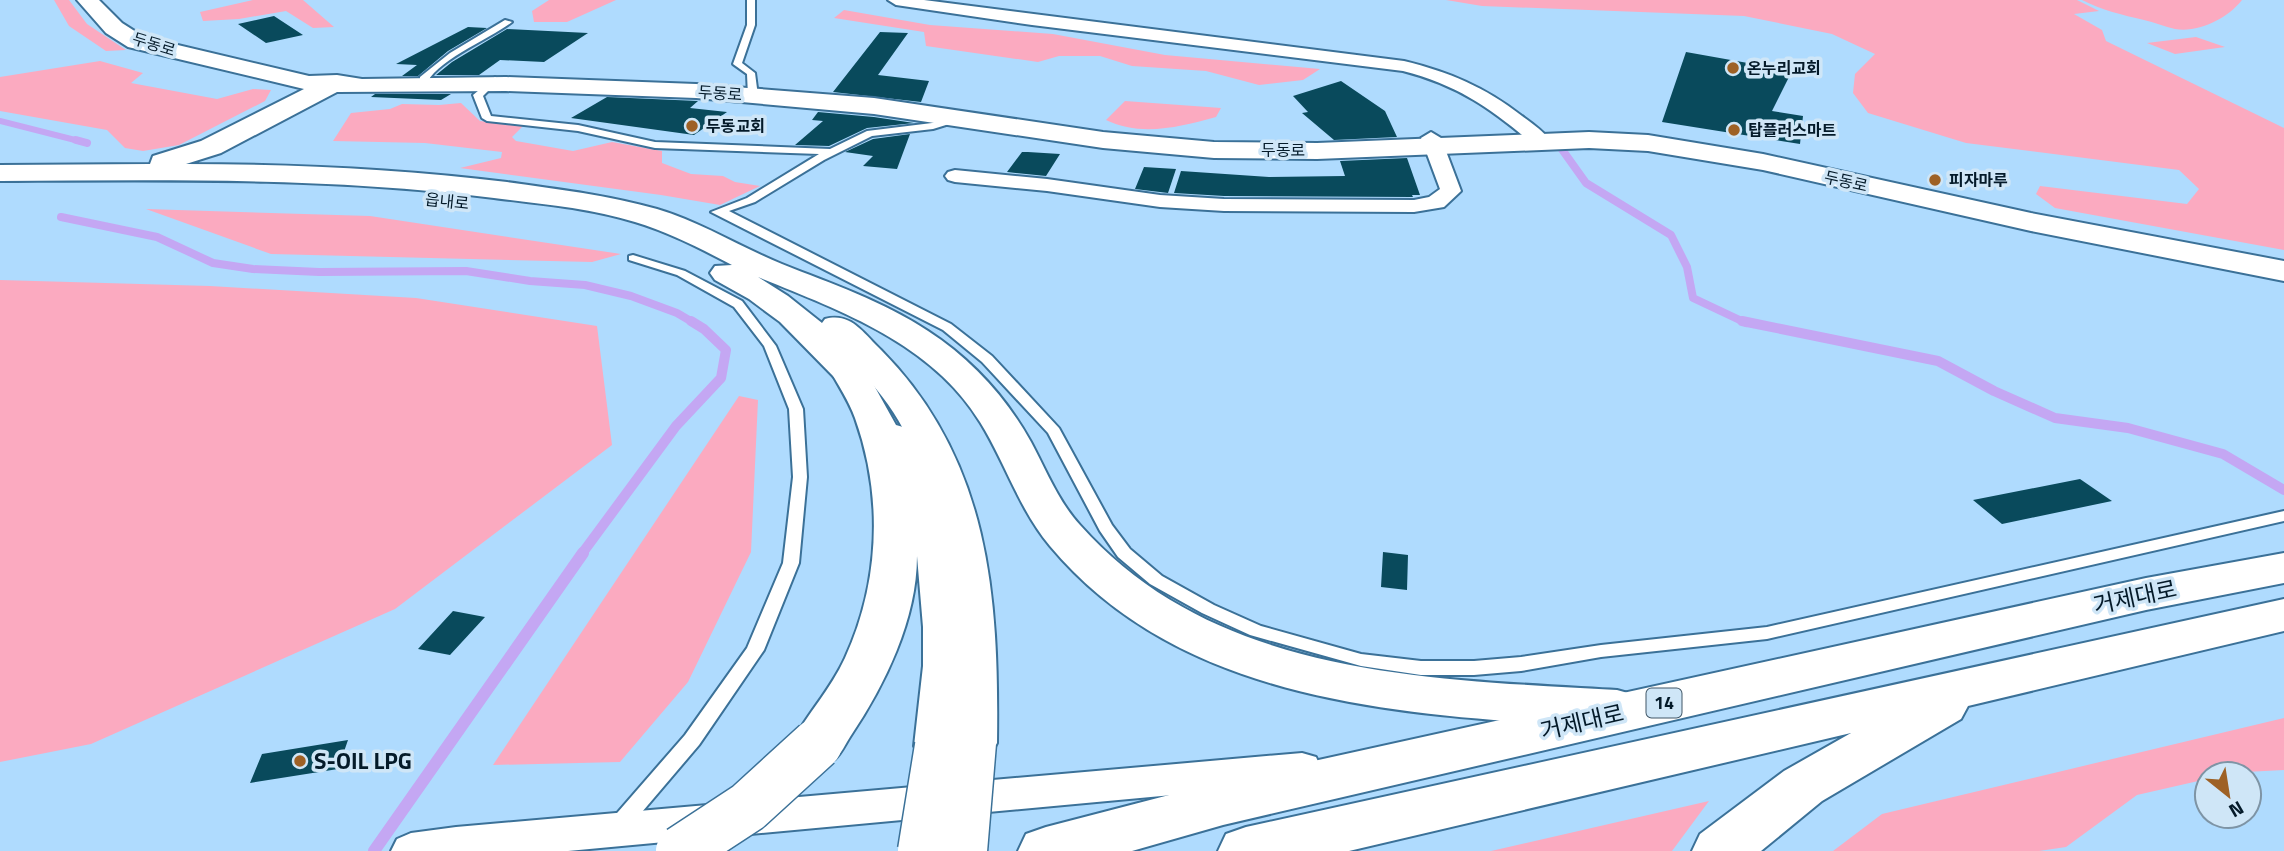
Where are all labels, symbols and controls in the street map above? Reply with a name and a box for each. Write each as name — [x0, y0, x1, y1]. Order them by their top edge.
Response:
street label: 두동로 — [129, 26, 179, 62]
place label: 온누리교회 — [1747, 56, 1821, 80]
marker: 온누리교회 — [1725, 60, 1741, 76]
street label: 두동로 — [697, 79, 743, 107]
place label: 두동교회 — [706, 114, 765, 138]
marker: 두동교회 — [684, 118, 700, 134]
place label: 탑플러스마트 — [1748, 118, 1837, 142]
marker: 탑플러스마트 — [1726, 122, 1742, 138]
street label: 두동로 — [1261, 138, 1305, 162]
street label: 두동로 — [1822, 164, 1870, 198]
place label: 피자마루 — [1949, 168, 2008, 192]
marker: 피자마루 — [1927, 172, 1943, 188]
street label: 읍내로 — [424, 187, 470, 215]
street label: 거제대로 — [2090, 571, 2180, 622]
road number: 14 — [1646, 688, 1682, 718]
street label: 거제대로 — [1537, 695, 1627, 748]
place label: S-OIL LPG — [314, 743, 412, 778]
marker: S-OIL LPG — [292, 753, 308, 769]
north arrow — [2193, 760, 2263, 830]
text: N — [2224, 794, 2250, 826]

